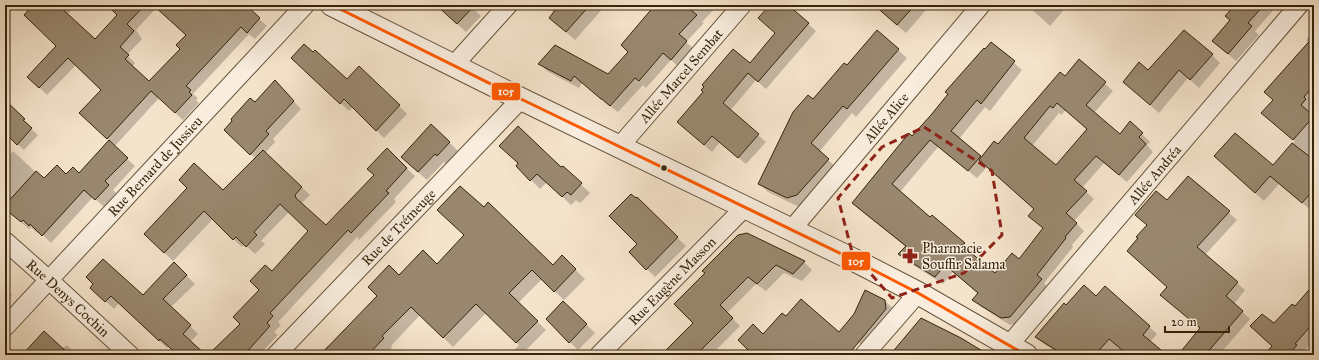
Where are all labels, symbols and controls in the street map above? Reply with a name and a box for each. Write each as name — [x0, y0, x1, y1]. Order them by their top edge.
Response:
street label: Allée Marcel Sembat — [635, 25, 726, 127]
line badge: 105 — [491, 82, 521, 101]
text: 105 — [498, 85, 515, 98]
street label: Allée Alice — [860, 89, 912, 147]
street label: Rue Bernard de Jussieu — [104, 112, 206, 220]
street label: Allée Andréa — [1124, 141, 1184, 208]
unlabelled marker — [659, 163, 669, 173]
street label: Rue de Trémeuge — [358, 185, 439, 269]
street label: Rue Eugène Masson — [625, 233, 720, 329]
place label: Pharmacie Souffir Salama — [922, 240, 1005, 273]
pharmacy icon: Pharmacie Souffir Salama — [901, 247, 919, 265]
line badge: 105 — [841, 251, 871, 271]
text: 105 — [848, 255, 865, 268]
street label: Rue Denys Cochin — [23, 256, 113, 341]
scale bar — [1165, 308, 1229, 334]
text: 20 m — [1171, 315, 1197, 329]

